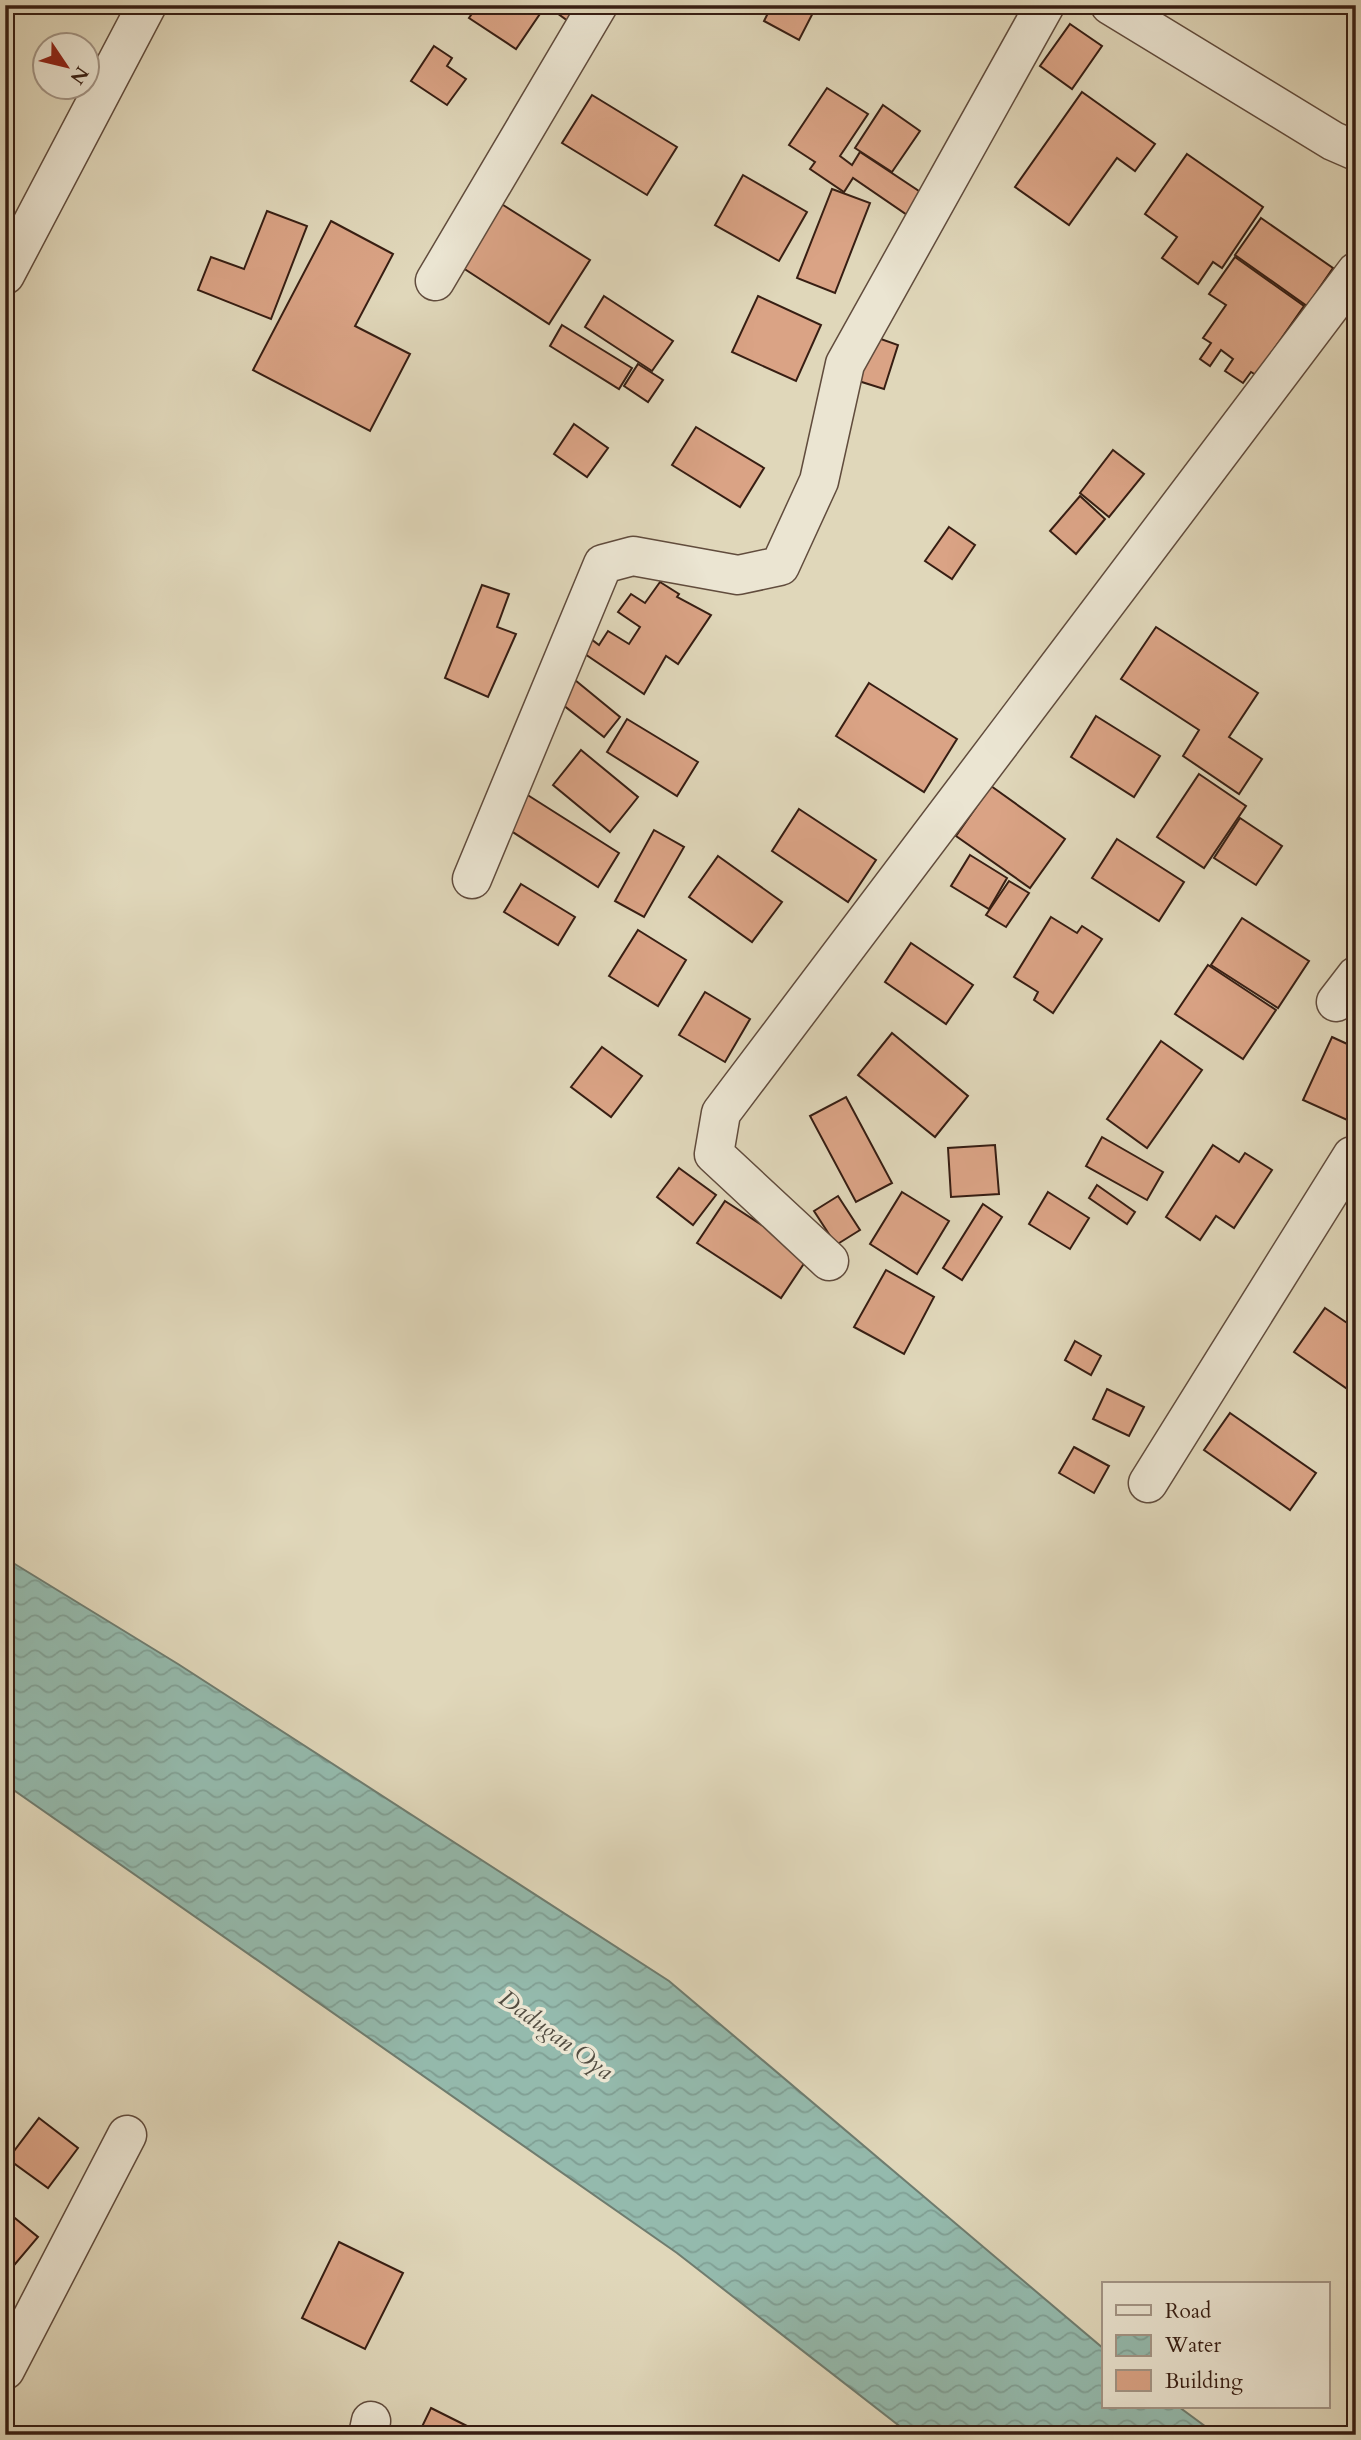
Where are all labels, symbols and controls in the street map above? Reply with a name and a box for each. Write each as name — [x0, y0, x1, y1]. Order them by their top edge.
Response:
north arrow — [32, 32, 102, 102]
text: N — [63, 61, 94, 90]
water label: Dadugan Oya — [492, 1982, 620, 2088]
legend — [1102, 2282, 1330, 2408]
text: Road — [1165, 2297, 1211, 2326]
text: Water — [1164, 2331, 1221, 2360]
text: Building — [1165, 2367, 1243, 2396]

